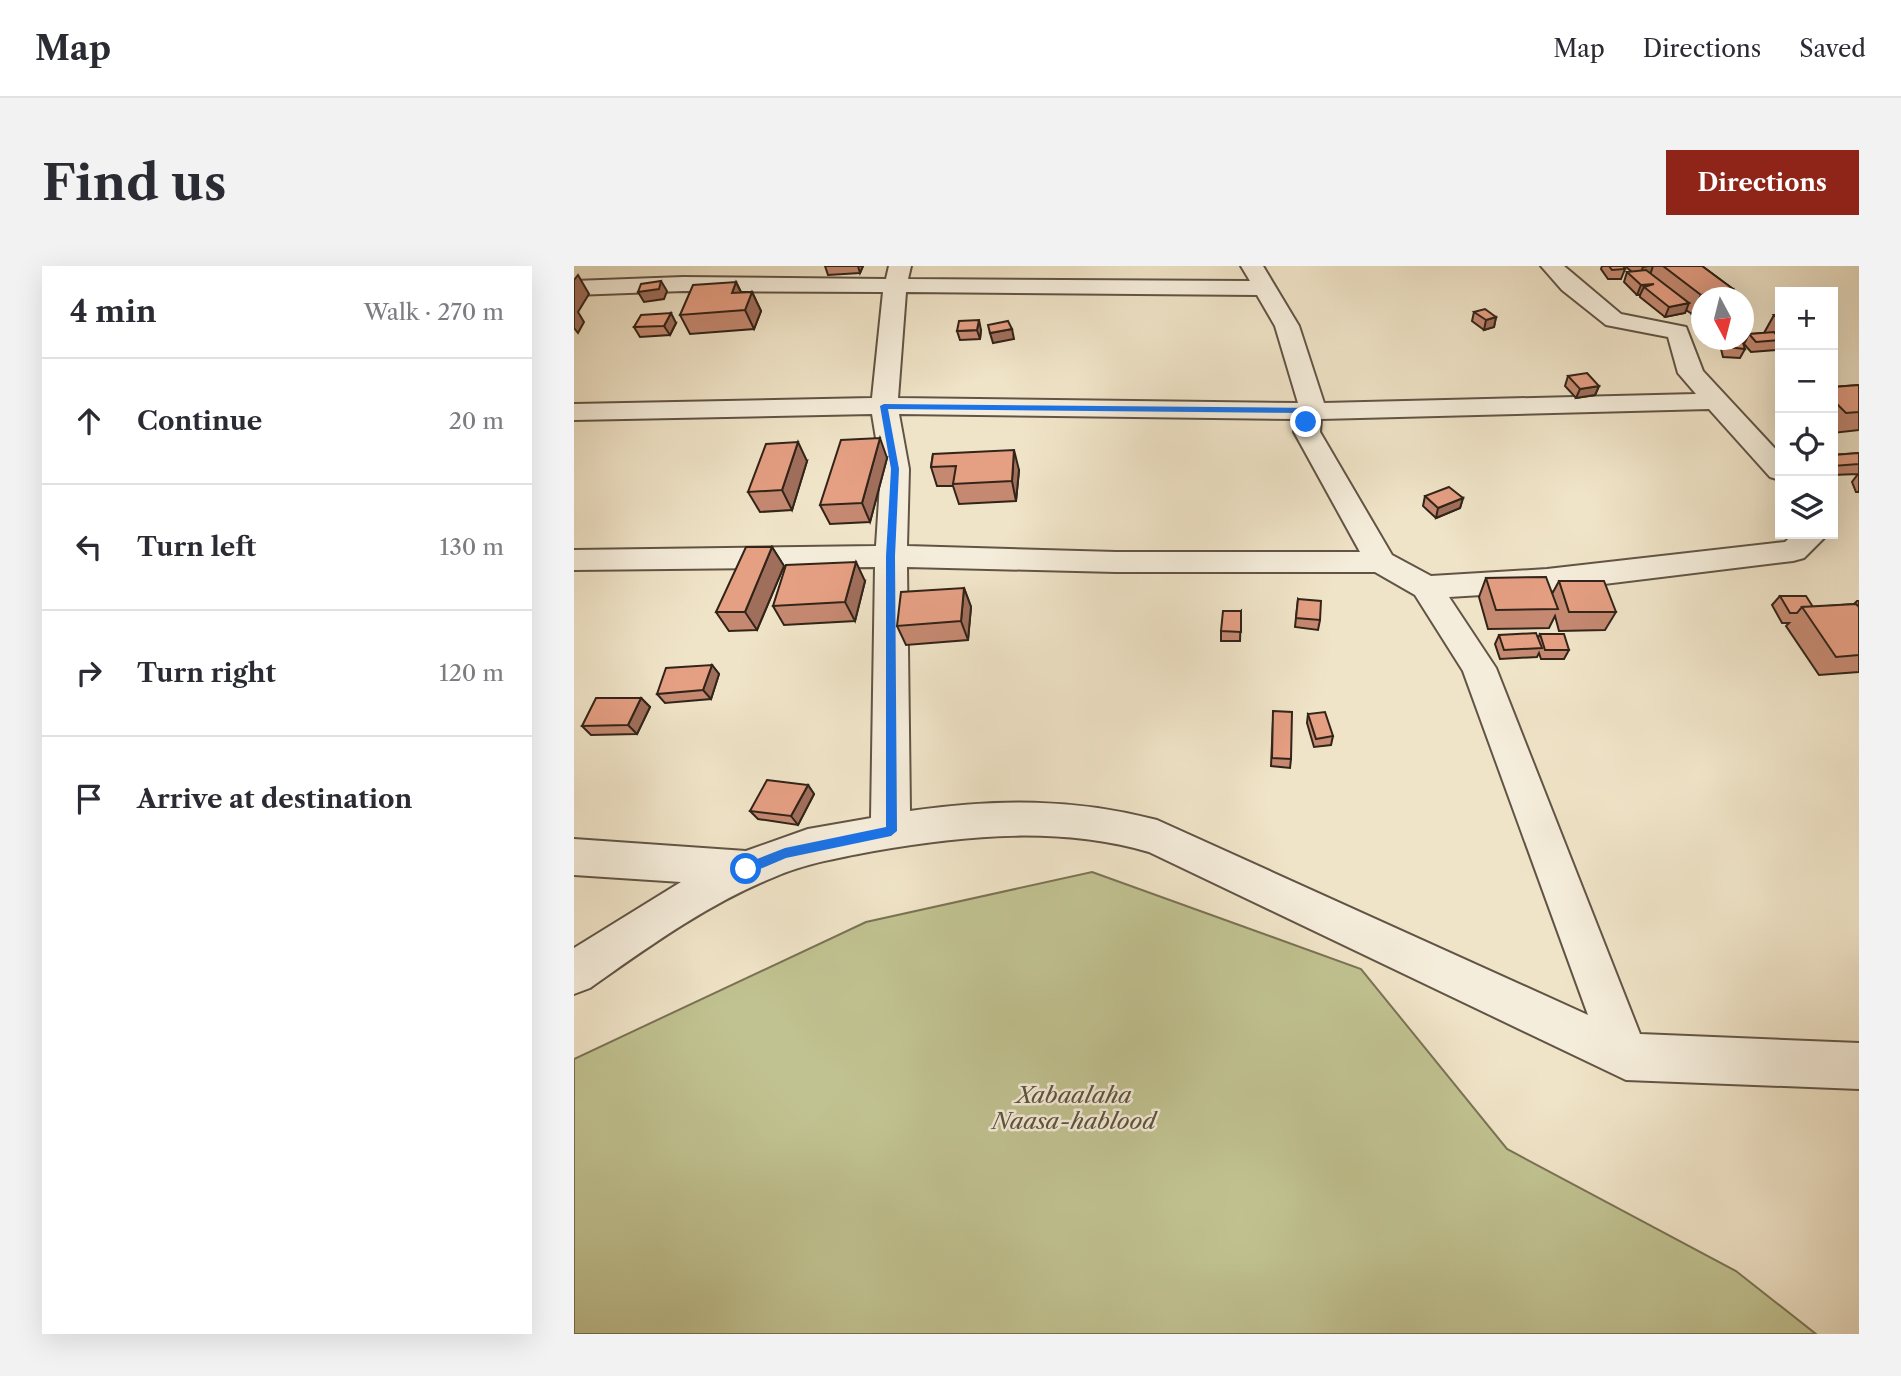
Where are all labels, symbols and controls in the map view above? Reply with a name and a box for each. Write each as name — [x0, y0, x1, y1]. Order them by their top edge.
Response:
text: Map — [35, 28, 111, 69]
text: Map — [1553, 34, 1605, 63]
text: Directions — [1643, 34, 1761, 63]
text: Saved — [1799, 34, 1866, 63]
button: Directions — [1666, 150, 1859, 215]
text: Find us — [42, 152, 226, 213]
north arrow — [1691, 287, 1754, 350]
map controls — [1775, 287, 1838, 539]
button: + — [1775, 287, 1838, 350]
text: 4 min — [70, 293, 156, 330]
text: Walk · 270 m — [364, 298, 504, 326]
button: − — [1775, 350, 1838, 413]
icon: ahead — [70, 402, 108, 440]
text: Continue — [137, 405, 262, 437]
route end — [1290, 406, 1321, 437]
text: 20 m — [449, 407, 504, 435]
button: locate — [1775, 413, 1838, 476]
button: layers — [1775, 476, 1838, 539]
icon: left — [70, 528, 108, 566]
text: Turn left — [137, 531, 256, 563]
text: 130 m — [440, 533, 504, 561]
icon: right — [70, 654, 108, 692]
text: Turn right — [137, 657, 276, 689]
text: 120 m — [439, 659, 504, 687]
icon: arrive — [70, 780, 108, 818]
text: Arrive at destination — [137, 783, 412, 815]
route start — [730, 853, 761, 884]
park label: Xabaalaha Naasa-hablood — [990, 1081, 1158, 1135]

